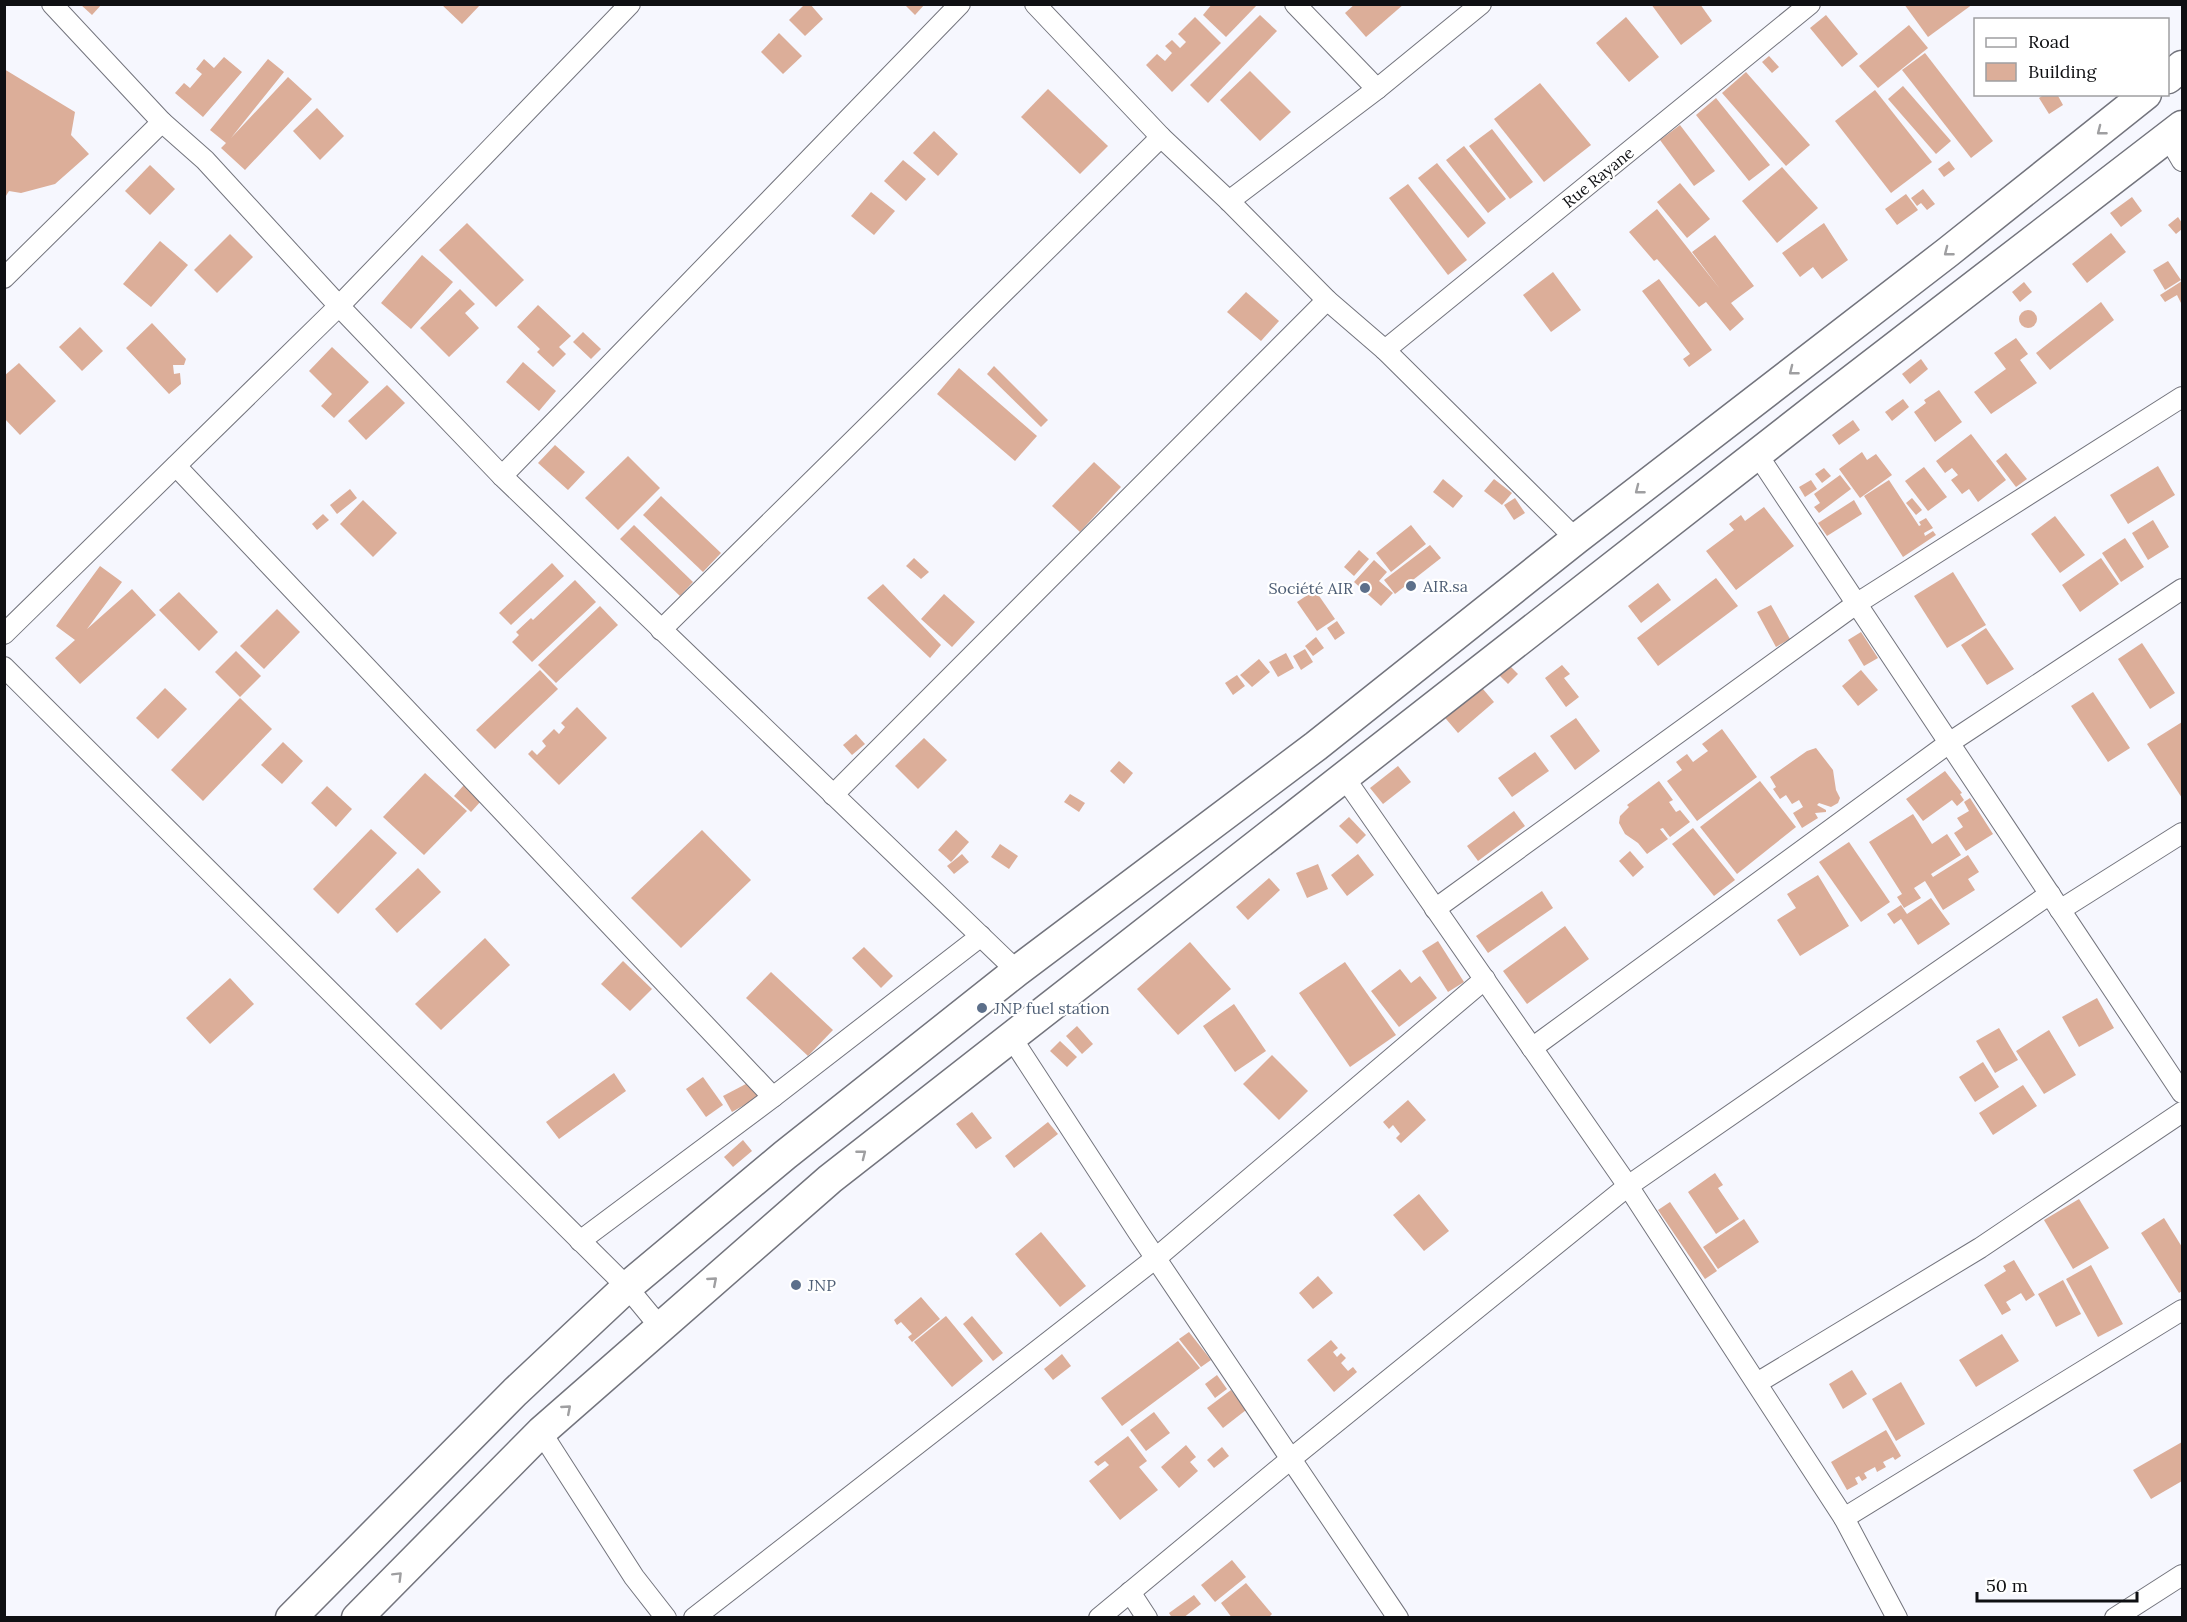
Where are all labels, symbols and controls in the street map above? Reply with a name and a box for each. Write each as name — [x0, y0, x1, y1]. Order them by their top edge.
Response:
legend — [1974, 18, 2169, 96]
text: Road — [2028, 30, 2070, 53]
text: Building — [2028, 60, 2098, 83]
one-way arrow — [2096, 123, 2107, 134]
street label: Rue Rayane — [1558, 142, 1638, 212]
one-way arrow — [1944, 245, 1955, 256]
one-way arrow — [1789, 364, 1800, 375]
one-way arrow — [1635, 483, 1646, 494]
place label: AIR.sa — [1422, 576, 1468, 596]
place label: Société AIR — [1269, 578, 1354, 598]
marker: AIR.sa — [1404, 579, 1418, 593]
marker: Société AIR — [1358, 581, 1372, 595]
place label: JNP fuel station — [993, 998, 1110, 1018]
marker: JNP fuel station — [975, 1001, 989, 1015]
one-way arrow — [855, 1151, 866, 1162]
place label: JNP — [807, 1275, 836, 1295]
one-way arrow — [706, 1277, 717, 1288]
marker: JNP — [789, 1278, 803, 1292]
one-way arrow — [560, 1405, 570, 1416]
scale bar — [1977, 1565, 2138, 1603]
one-way arrow — [391, 1572, 402, 1582]
text: 50 m — [1986, 1574, 2028, 1597]

